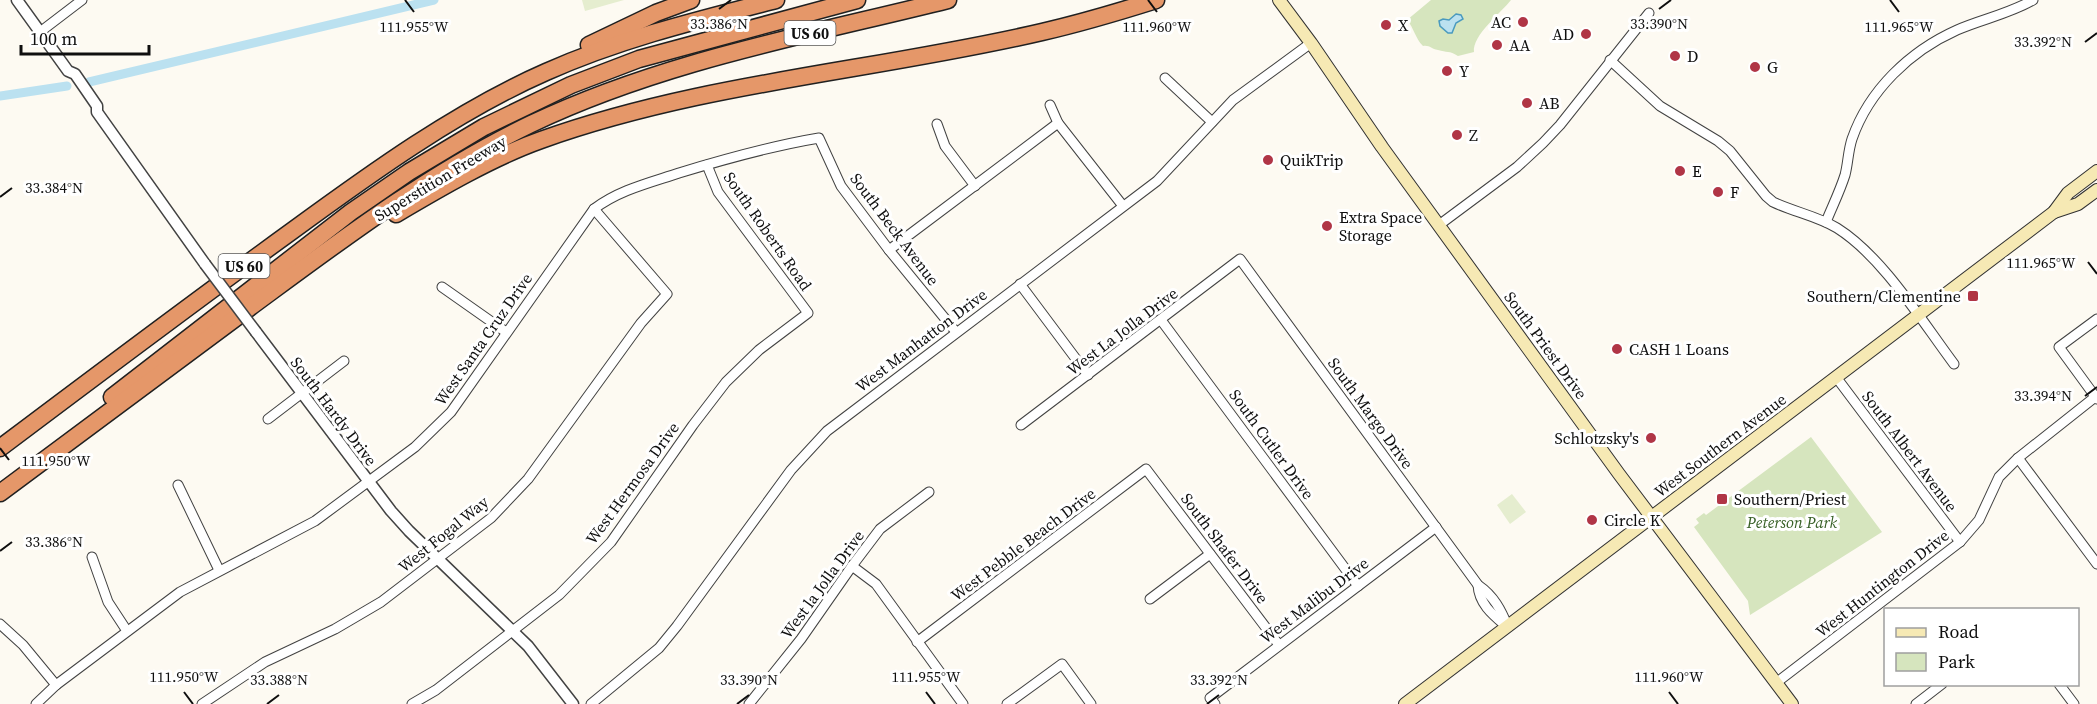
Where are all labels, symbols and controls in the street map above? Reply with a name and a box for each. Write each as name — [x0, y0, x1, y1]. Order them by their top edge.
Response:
place label: AC — [1491, 11, 1511, 33]
text: 33.386°N — [690, 13, 748, 34]
text: 33.390°N — [1630, 13, 1688, 34]
place label: X — [1398, 14, 1409, 36]
marker: AC — [1516, 15, 1530, 29]
text: 111.955°W — [380, 16, 449, 37]
text: 111.960°W — [1123, 16, 1192, 37]
text: 111.965°W — [1865, 16, 1934, 37]
scale bar — [21, 18, 148, 56]
marker: X — [1379, 18, 1393, 32]
road number: US 60 — [784, 21, 836, 45]
place label: AD — [1552, 23, 1574, 45]
text: 100 m — [30, 26, 77, 51]
marker: AD — [1579, 27, 1593, 41]
text: 33.392°N — [2014, 31, 2072, 52]
place label: AA — [1509, 34, 1531, 56]
marker: AA — [1490, 38, 1504, 52]
place label: D — [1687, 45, 1698, 67]
marker: D — [1668, 49, 1682, 63]
place label: G — [1767, 56, 1778, 78]
place label: Y — [1459, 60, 1469, 82]
marker: G — [1748, 60, 1762, 74]
marker: Y — [1440, 64, 1454, 78]
place label: AB — [1539, 92, 1560, 114]
marker: AB — [1520, 96, 1534, 110]
place label: Z — [1469, 124, 1478, 146]
marker: Z — [1450, 128, 1464, 142]
street label: Superstition Freeway — [370, 129, 511, 226]
place label: QuikTrip — [1280, 149, 1343, 171]
marker: QuikTrip — [1261, 153, 1275, 167]
place label: E — [1692, 160, 1702, 182]
marker: E — [1673, 164, 1687, 178]
street label: South Roberts Road — [719, 167, 817, 295]
street label: South Beck Avenue — [845, 168, 945, 290]
text: 33.384°N — [25, 177, 83, 198]
place label: F — [1730, 181, 1739, 203]
marker: F — [1711, 185, 1725, 199]
place label: Extra Space Storage — [1339, 206, 1422, 246]
marker: Extra Space Storage — [1320, 219, 1334, 233]
text: 111.965°W — [2007, 252, 2076, 273]
road number: US 60 — [218, 254, 270, 278]
street label: West Santa Cruz Drive — [429, 268, 537, 410]
street label: West La Jolla Drive — [1062, 282, 1182, 380]
street label: West Manhatton Drive — [851, 283, 991, 397]
place label: Southern/Clementine — [1807, 285, 1961, 307]
street label: South Priest Drive — [1499, 287, 1593, 403]
marker: Southern/Clementine — [1966, 289, 1980, 303]
place label: CASH 1 Loans — [1629, 338, 1729, 360]
marker: CASH 1 Loans — [1610, 342, 1624, 356]
street label: South Hardy Drive — [286, 352, 382, 470]
street label: South Margo Drive — [1323, 353, 1419, 473]
street label: South Cutler Drive — [1225, 384, 1319, 504]
text: 33.394°N — [2014, 385, 2072, 406]
street label: South Albert Avenue — [1857, 386, 1963, 516]
street label: West Southern Avenue — [1649, 388, 1791, 502]
street label: West Hermosa Drive — [580, 417, 684, 549]
place label: Schlotzsky's — [1555, 427, 1639, 449]
marker: Schlotzsky's — [1644, 431, 1658, 445]
text: 111.950°W — [22, 450, 91, 471]
street label: West Pebble Beach Drive — [946, 482, 1100, 606]
street label: South Shafer Drive — [1176, 488, 1274, 608]
place label: Southern/Priest — [1734, 488, 1847, 510]
street label: West Fogal Way — [393, 490, 493, 577]
marker: Southern/Priest — [1715, 492, 1729, 506]
place label: Circle K — [1604, 509, 1661, 531]
park label: Peterson Park — [1746, 511, 1838, 533]
marker: Circle K — [1585, 513, 1599, 527]
street label: West Huntington Drive — [1811, 524, 1953, 642]
street label: West la Jolla Drive — [775, 525, 869, 643]
text: 33.386°N — [25, 531, 83, 552]
street label: West Malibu Drive — [1255, 552, 1373, 648]
legend — [1884, 608, 2079, 686]
text: Road — [1938, 619, 1979, 644]
text: Park — [1938, 649, 1975, 674]
text: 111.950°W — [150, 666, 219, 687]
text: 111.955°W — [892, 666, 961, 687]
text: 111.960°W — [1635, 666, 1704, 687]
text: 33.388°N — [250, 669, 308, 690]
text: 33.390°N — [720, 669, 778, 690]
text: 33.392°N — [1190, 669, 1248, 690]

